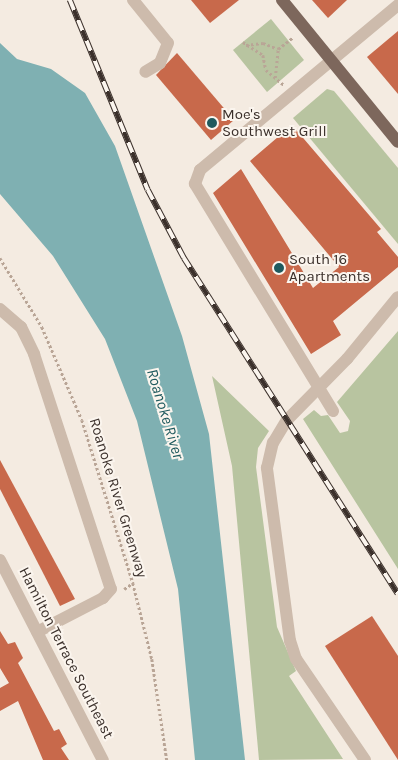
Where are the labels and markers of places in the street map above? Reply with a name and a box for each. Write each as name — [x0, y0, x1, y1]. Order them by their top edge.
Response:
place label: Moe's Southwest Grill — [222, 105, 327, 140]
marker: Moe's Southwest Grill — [206, 117, 218, 129]
place label: South 16 Apartments — [289, 250, 370, 285]
marker: South 16 Apartments — [273, 262, 285, 274]

